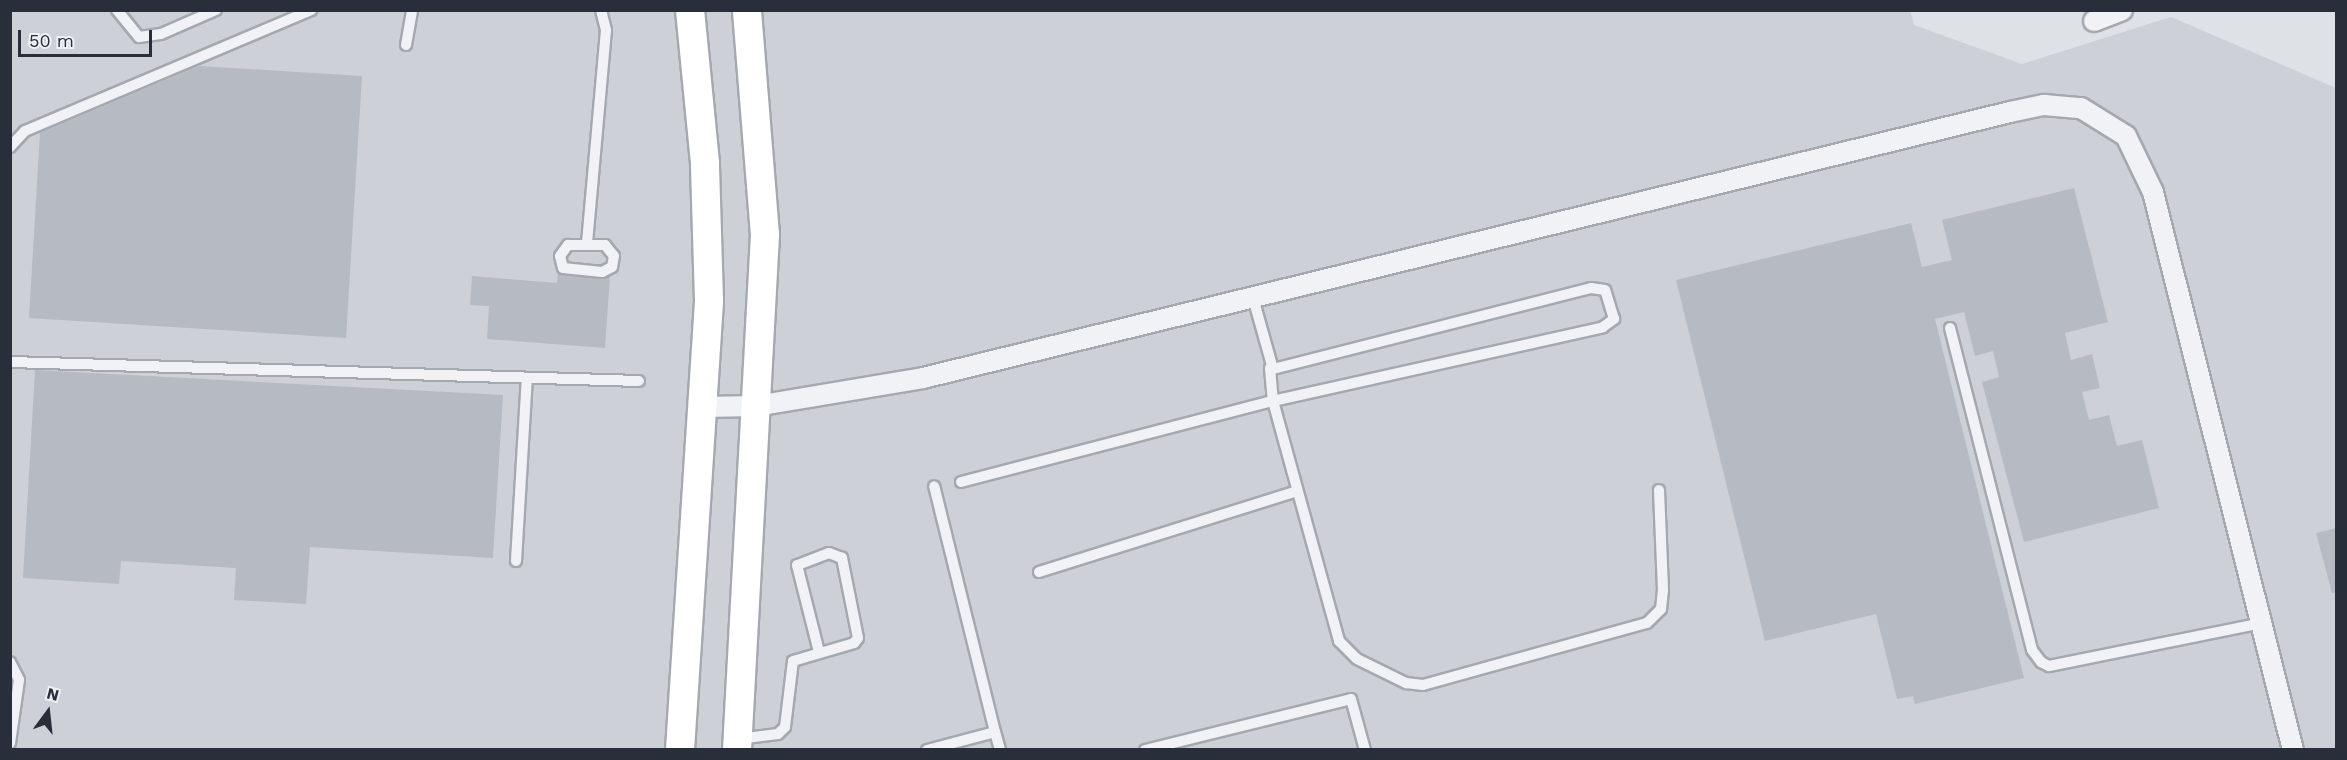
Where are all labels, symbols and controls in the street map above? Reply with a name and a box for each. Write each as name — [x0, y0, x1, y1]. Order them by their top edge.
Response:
scale bar — [21, 18, 154, 56]
text: 50 m — [29, 30, 74, 51]
north arrow — [18, 682, 78, 742]
text: N — [45, 683, 61, 705]

